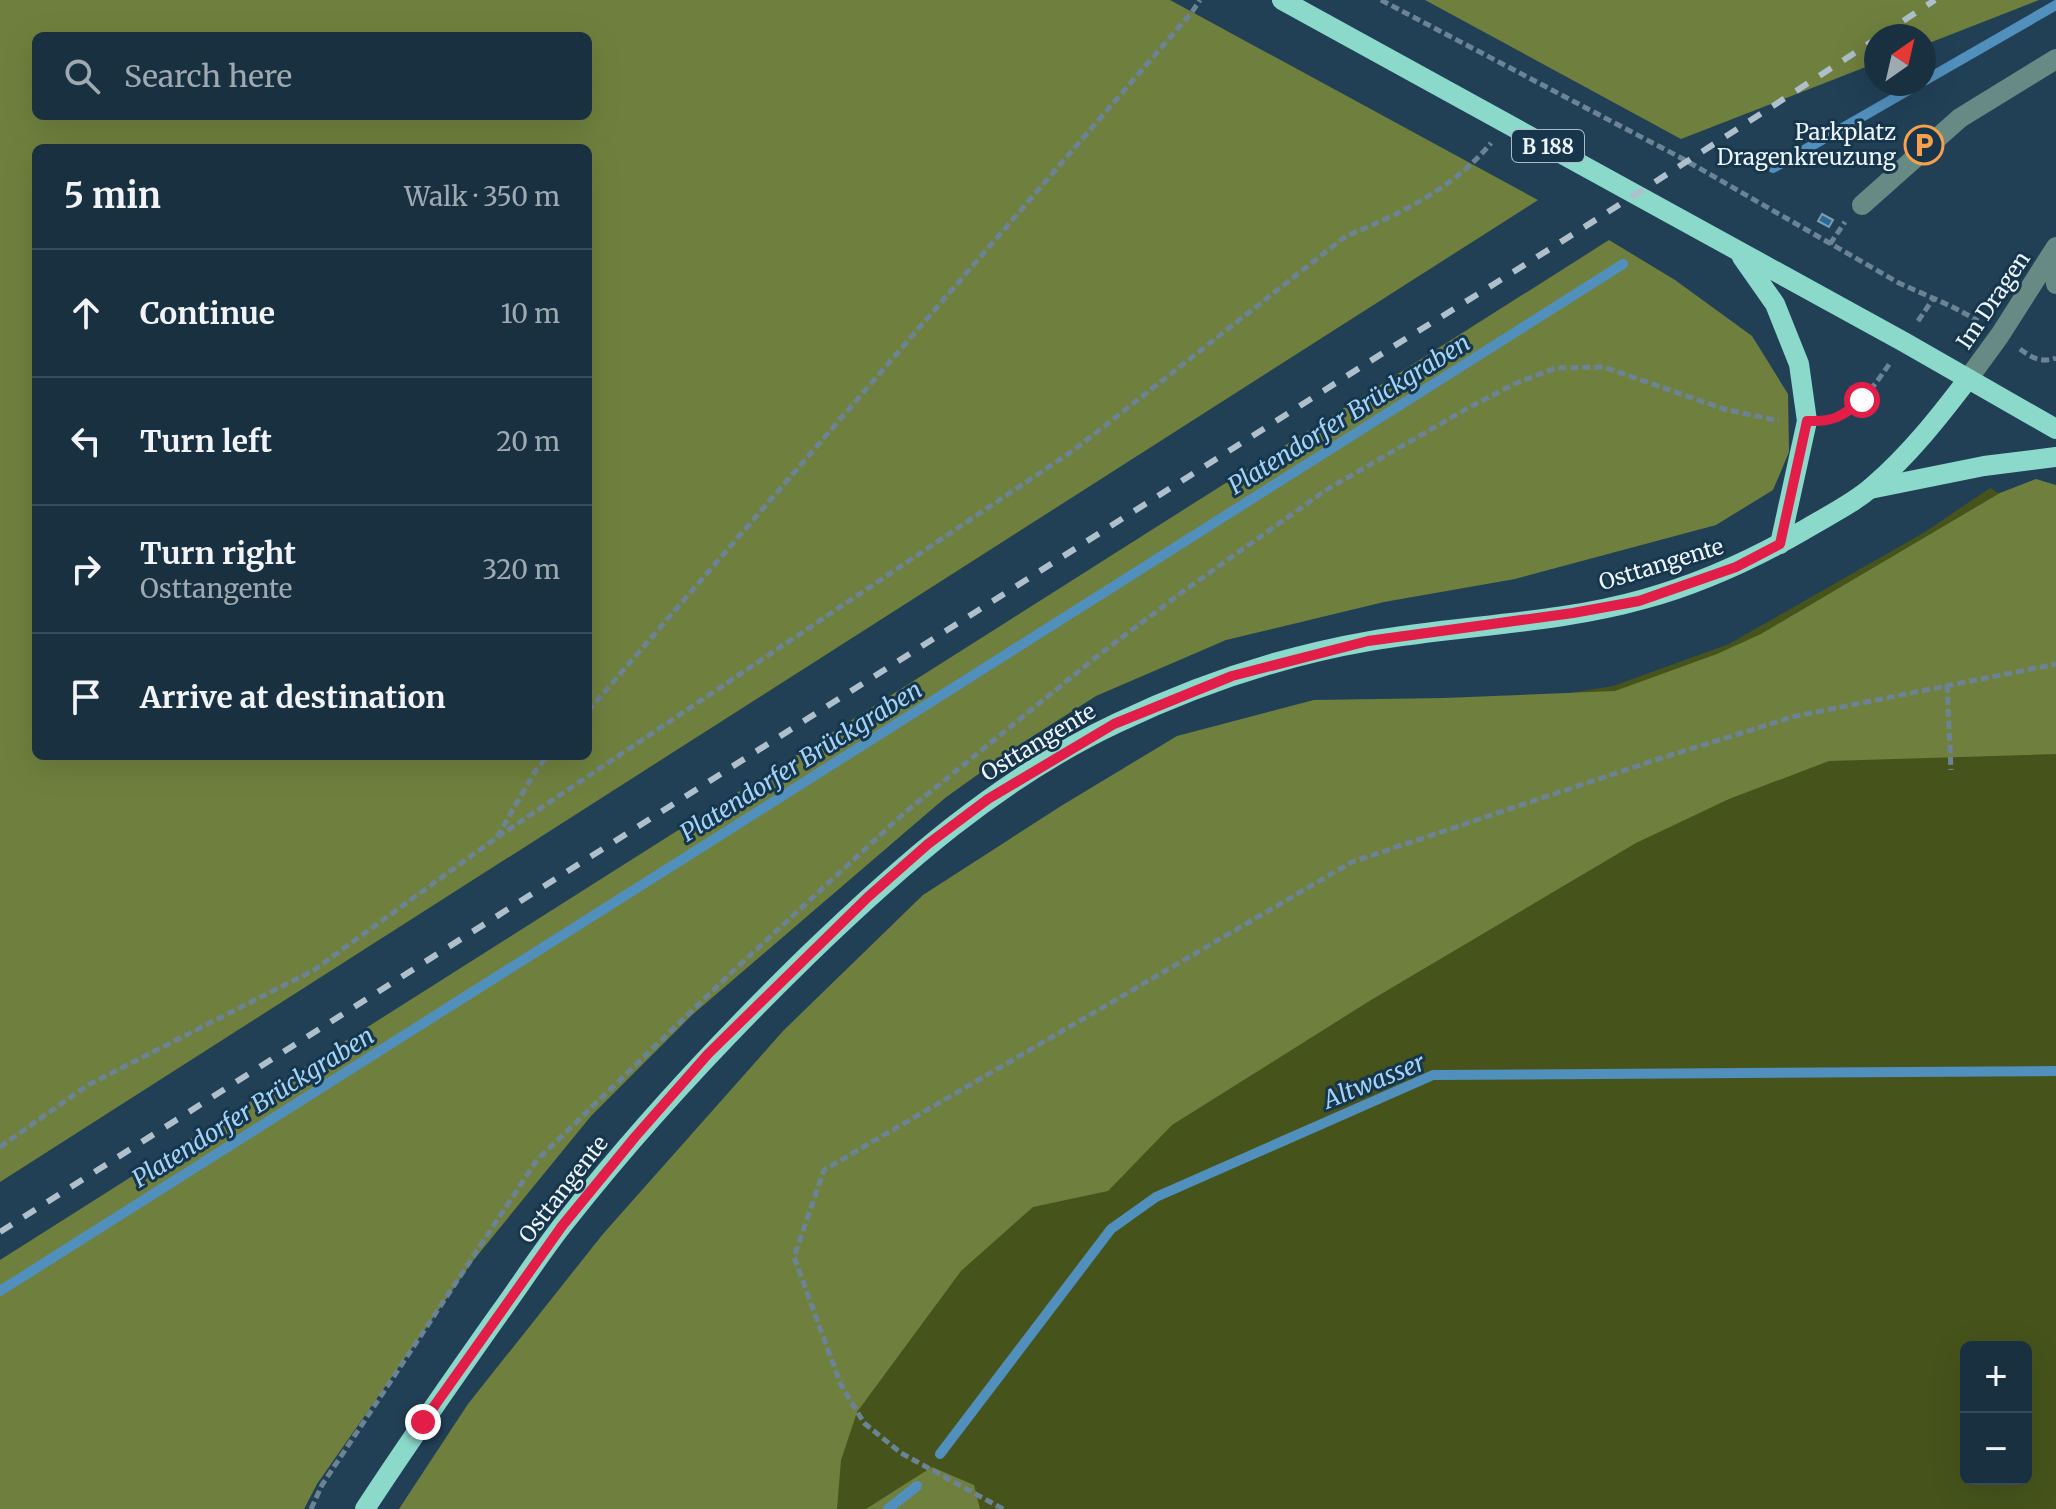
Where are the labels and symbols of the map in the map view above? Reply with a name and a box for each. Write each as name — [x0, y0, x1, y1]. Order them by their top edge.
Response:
north arrow — [1864, 24, 1936, 96]
place label: Parkplatz Dragenkreuzung — [1717, 118, 1896, 171]
parking icon: Parkplatz Dragenkreuzung — [1903, 124, 1945, 166]
road number: B 188 — [1512, 130, 1584, 162]
street label: Im Dragen — [1950, 245, 2036, 354]
water label: Platendorfer Brückgraben — [1222, 327, 1476, 501]
route start — [1844, 382, 1880, 418]
street label: Osttangente — [1595, 532, 1727, 596]
water label: Platendorfer Brückgraben — [674, 674, 928, 848]
street label: Osttangente — [976, 697, 1100, 787]
water label: Platendorfer Brückgraben — [126, 1020, 380, 1194]
water label: Altwasser — [1317, 1046, 1431, 1116]
street label: Osttangente — [512, 1130, 614, 1248]
route end — [405, 1404, 441, 1440]

